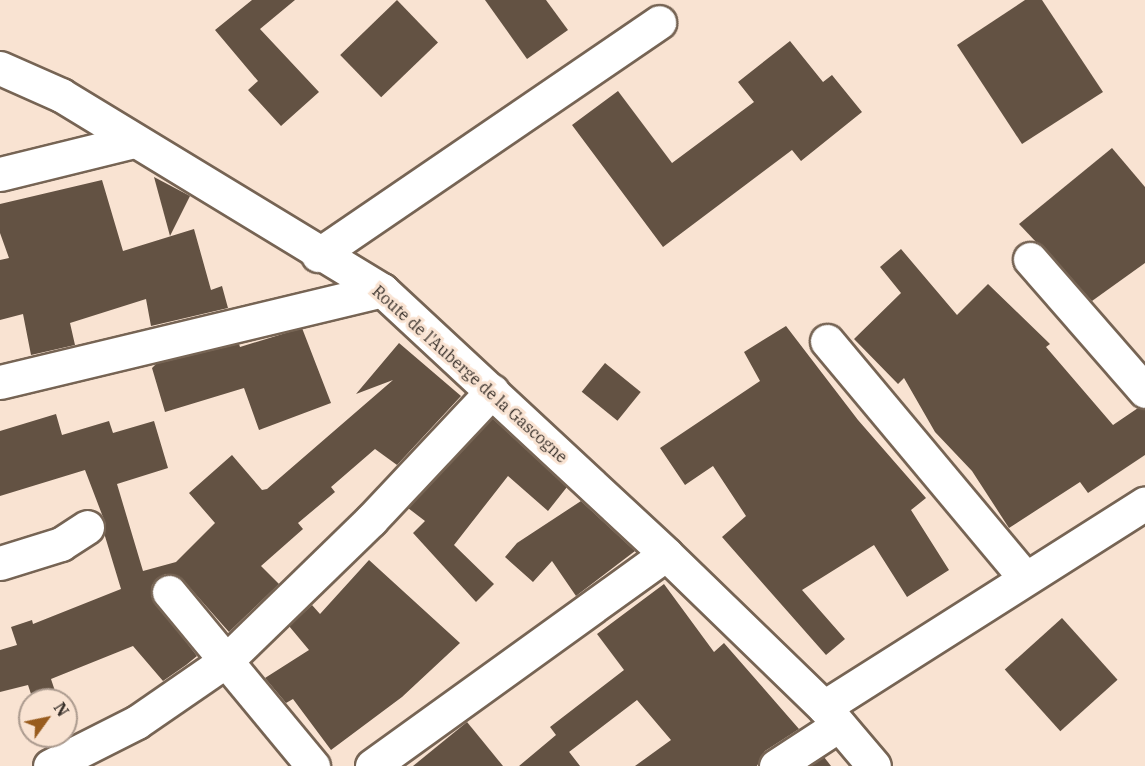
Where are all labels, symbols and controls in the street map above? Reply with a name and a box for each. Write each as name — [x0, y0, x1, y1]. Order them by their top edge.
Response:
street label: Route de l'Auberge de la Gascogne — [369, 281, 571, 467]
north arrow — [18, 688, 78, 748]
text: N — [50, 699, 73, 720]

